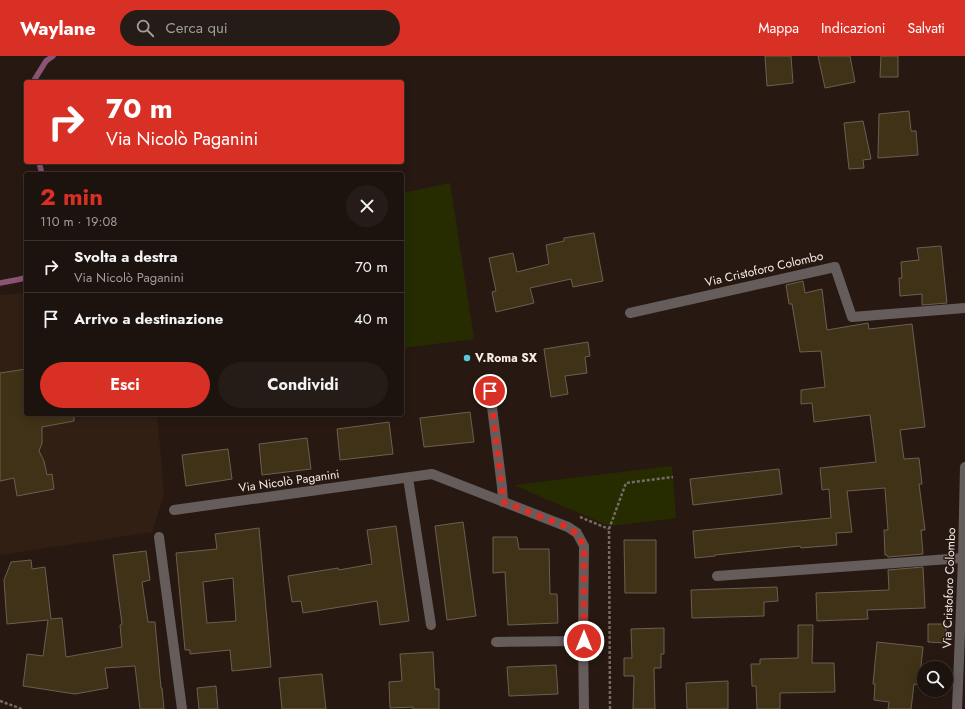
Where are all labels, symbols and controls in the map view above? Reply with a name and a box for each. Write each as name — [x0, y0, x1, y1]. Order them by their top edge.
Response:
search box — [120, 10, 400, 46]
text: Waylane — [20, 15, 96, 42]
icon: search — [134, 17, 156, 39]
text: Cerca qui — [166, 17, 228, 39]
text: Mappa — [758, 18, 799, 38]
text: Indicazioni — [821, 18, 885, 38]
text: Salvati — [907, 18, 945, 38]
text: 70 m — [106, 88, 173, 129]
icon: right — [40, 96, 92, 148]
text: Via Nicolò Paganini — [106, 126, 258, 152]
text: 2 min — [40, 179, 103, 214]
button: close — [346, 185, 388, 227]
text: 110 m · 19:08 — [40, 212, 117, 231]
text: Svolta a destra — [74, 246, 178, 268]
street label: Via Cristoforo Colombo — [703, 247, 825, 291]
icon: right — [40, 256, 62, 278]
text: 70 m — [355, 256, 388, 278]
text: Via Nicolò Paganini — [74, 268, 184, 287]
icon: arrive — [40, 308, 62, 330]
text: Arrivo a destinazione — [74, 308, 223, 330]
text: 40 m — [354, 308, 388, 330]
place label: V.Roma SX — [474, 349, 538, 367]
marker: V.Roma SX — [462, 353, 472, 363]
button: Esci — [40, 362, 210, 408]
button: Condividi — [218, 362, 388, 408]
pin — [473, 374, 507, 408]
icon: arrive — [479, 380, 501, 402]
street label: Via Nicolò Paganini — [237, 465, 341, 497]
street label: Via Cristoforo Colombo — [938, 527, 960, 649]
position arrow — [563, 620, 605, 662]
map controls — [917, 661, 953, 697]
button: search — [917, 661, 953, 697]

